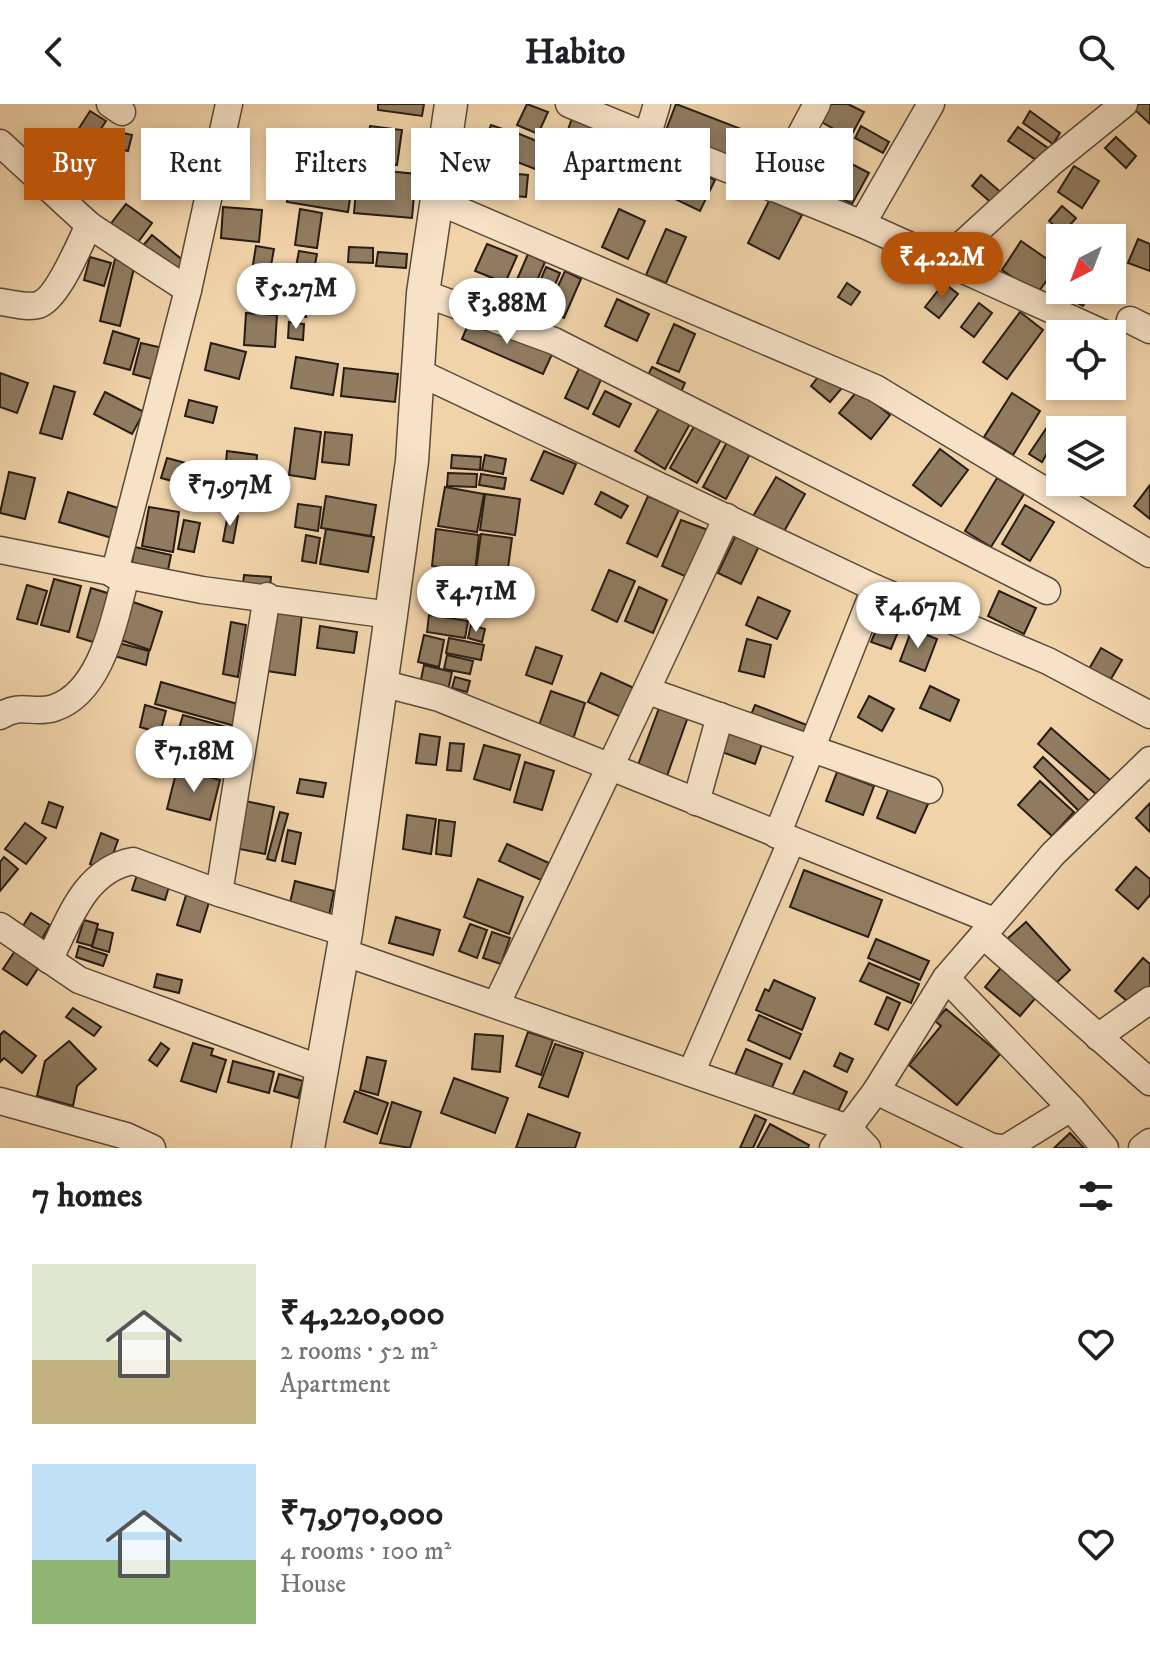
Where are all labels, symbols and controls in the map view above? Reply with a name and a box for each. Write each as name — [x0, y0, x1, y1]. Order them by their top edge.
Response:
icon: back — [32, 30, 76, 74]
text: Habito — [525, 30, 625, 75]
icon: search — [1074, 30, 1118, 74]
chip: Buy — [24, 128, 125, 200]
chip: Rent — [141, 128, 250, 200]
chip: Filters — [266, 128, 395, 200]
chip: New — [411, 128, 519, 200]
chip: Apartment — [535, 128, 710, 200]
chip: House — [726, 128, 853, 200]
north arrow — [1046, 224, 1126, 304]
map controls — [1046, 224, 1126, 496]
pin: ₹4.22M — [877, 232, 1007, 300]
text: ₹4.22M — [899, 241, 985, 274]
pin: ₹5.27M — [231, 263, 361, 331]
text: ₹5.27M — [255, 272, 337, 305]
pin: ₹3.88M — [442, 278, 572, 346]
text: ₹3.88M — [467, 287, 547, 320]
button: locate — [1046, 320, 1126, 400]
button: layers — [1046, 416, 1126, 496]
pin: ₹7.97M — [165, 460, 295, 528]
text: ₹7.97M — [187, 469, 273, 502]
pin: ₹4.71M — [411, 566, 541, 634]
text: ₹4.71M — [435, 575, 517, 608]
pin: ₹4.67M — [853, 582, 983, 650]
text: ₹4.67M — [874, 591, 962, 624]
pin: ₹7.18M — [129, 726, 259, 794]
text: ₹7.18M — [154, 735, 234, 768]
icon: filters — [1074, 1174, 1118, 1218]
text: 7 homes — [32, 1175, 142, 1217]
text: ₹4,220,000 — [280, 1293, 445, 1335]
icon: home — [96, 1296, 192, 1392]
icon: heart — [1074, 1322, 1118, 1366]
text: 2 rooms · 52 m² — [280, 1335, 437, 1368]
text: Apartment — [280, 1368, 391, 1401]
text: ₹7,970,000 — [280, 1493, 444, 1535]
icon: home — [96, 1496, 192, 1592]
icon: heart — [1074, 1522, 1118, 1566]
text: 4 rooms · 100 m² — [280, 1535, 451, 1568]
text: House — [280, 1568, 346, 1601]

